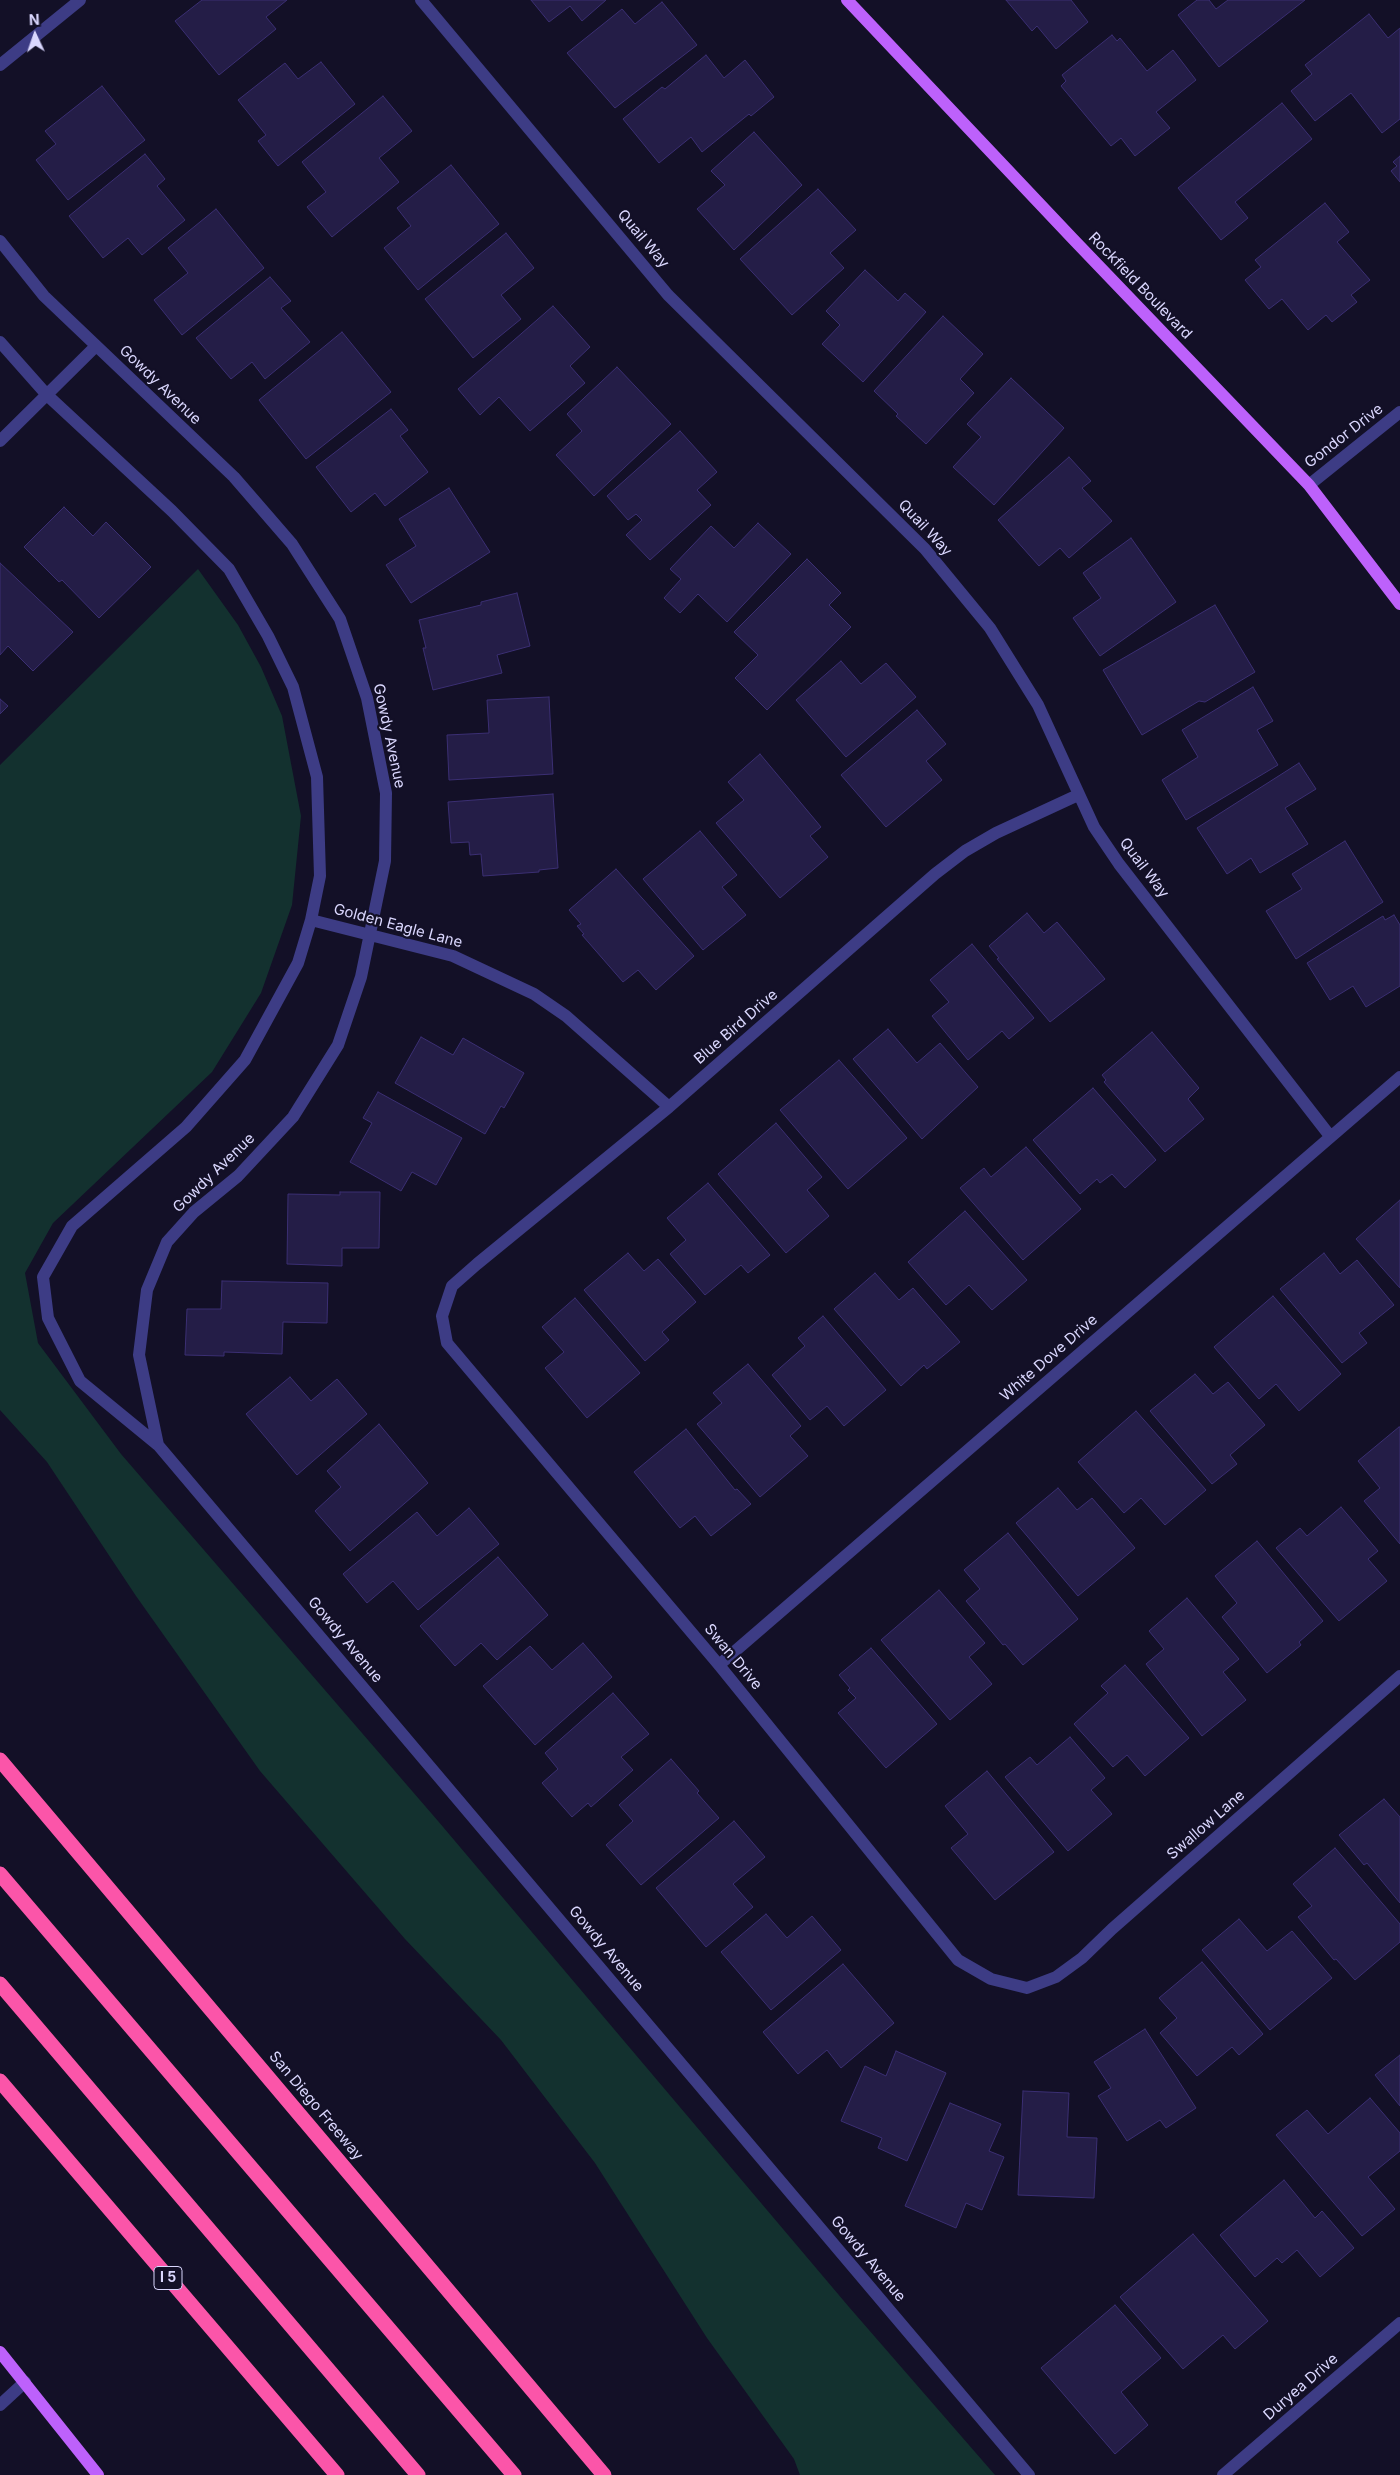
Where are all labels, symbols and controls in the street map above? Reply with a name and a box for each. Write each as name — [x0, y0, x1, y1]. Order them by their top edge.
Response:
north arrow — [10, 10, 60, 60]
text: N — [28, 11, 40, 28]
street label: Quail Way — [613, 206, 673, 272]
street label: Rockfield Boulevard — [1084, 229, 1196, 343]
street label: Gowdy Avenue — [115, 342, 205, 428]
street label: Gondor Drive — [1301, 400, 1387, 472]
street label: Quail Way — [894, 496, 956, 560]
street label: Gowdy Avenue — [369, 682, 409, 790]
street label: Quail Way — [1115, 834, 1173, 902]
street label: Golden Eagle Lane — [332, 900, 464, 952]
street label: Blue Bird Drive — [691, 986, 781, 1068]
street label: Gowdy Avenue — [169, 1130, 259, 1216]
street label: White Dove Drive — [997, 1311, 1101, 1405]
street label: Gowdy Avenue — [304, 1593, 386, 1687]
street label: Swan Drive — [700, 1620, 766, 1694]
street label: Swallow Lane — [1163, 1786, 1249, 1864]
street label: Gowdy Avenue — [565, 1902, 647, 1996]
street label: San Diego Freeway — [265, 2048, 367, 2164]
street label: Gowdy Avenue — [827, 2212, 909, 2306]
road number: I 5 — [154, 2266, 182, 2290]
street label: Duryea Drive — [1260, 2350, 1342, 2424]

